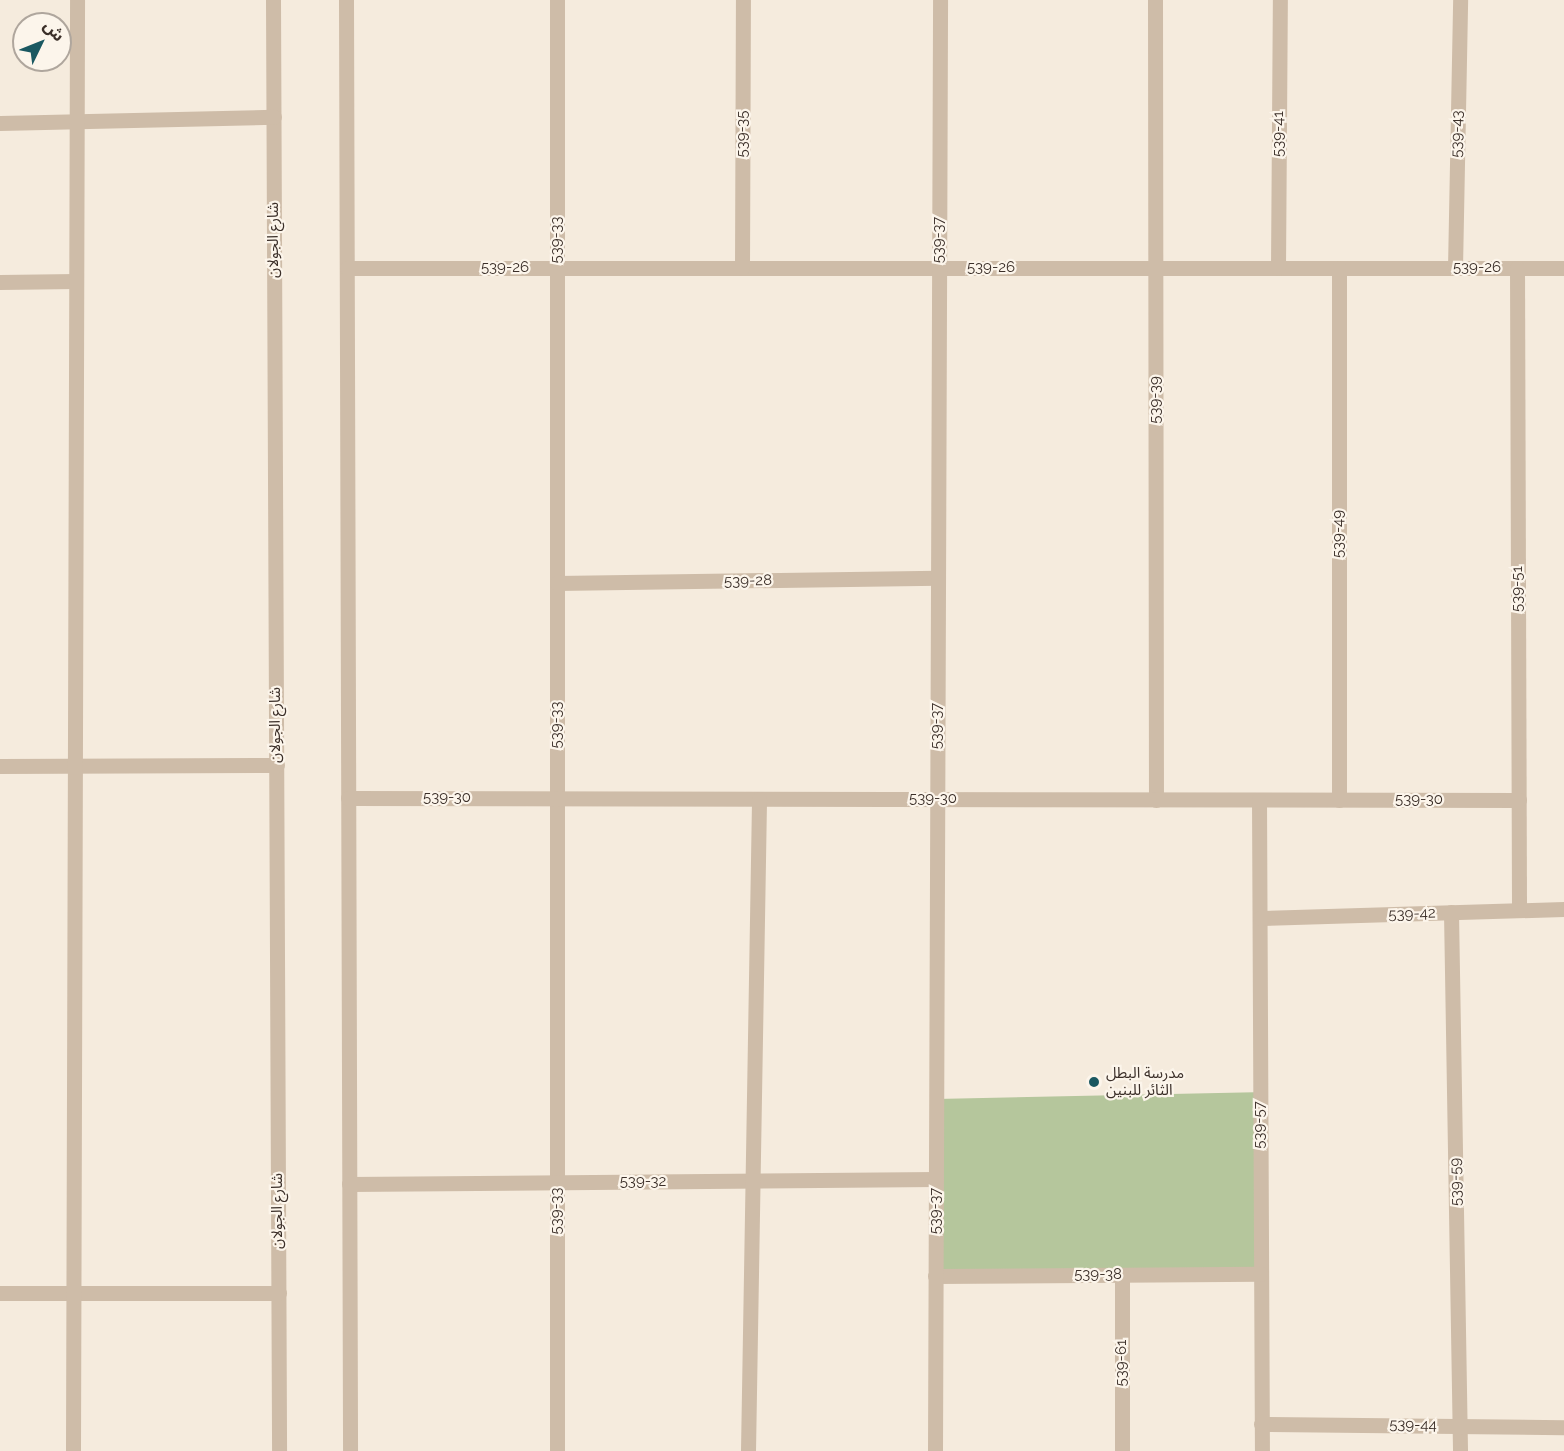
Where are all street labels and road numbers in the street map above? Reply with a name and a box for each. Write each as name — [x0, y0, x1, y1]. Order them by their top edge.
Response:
street label: 539-43 — [1448, 110, 1466, 158]
street label: 539-35 — [734, 111, 752, 157]
street label: 539-41 — [1270, 111, 1288, 157]
street label: شارع الجولان — [265, 202, 283, 278]
street label: 539-33 — [548, 217, 566, 263]
street label: 539-37 — [930, 217, 948, 263]
street label: 539-26 — [481, 259, 529, 277]
street label: 539-26 — [967, 259, 1015, 277]
street label: 539-26 — [1453, 259, 1501, 277]
street label: 539-39 — [1147, 376, 1165, 424]
street label: 539-49 — [1330, 510, 1348, 558]
street label: 539-51 — [1509, 566, 1527, 612]
street label: 539-28 — [724, 572, 772, 590]
street label: شارع الجولان — [267, 687, 285, 763]
street label: 539-33 — [548, 702, 566, 748]
street label: 539-37 — [928, 703, 946, 749]
street label: 539-30 — [423, 789, 471, 807]
street label: 539-30 — [909, 790, 957, 808]
street label: 539-30 — [1395, 791, 1443, 809]
street label: 539-42 — [1388, 904, 1436, 924]
street label: 539-57 — [1251, 1101, 1269, 1149]
street label: 539-59 — [1447, 1158, 1465, 1206]
street label: شارع الجولان — [269, 1173, 287, 1249]
street label: 539-32 — [620, 1173, 666, 1191]
street label: 539-33 — [548, 1188, 566, 1234]
street label: 539-37 — [927, 1188, 945, 1234]
street label: 539-38 — [1074, 1266, 1122, 1284]
street label: 539-61 — [1113, 1340, 1131, 1386]
street label: 539-44 — [1389, 1416, 1437, 1434]

